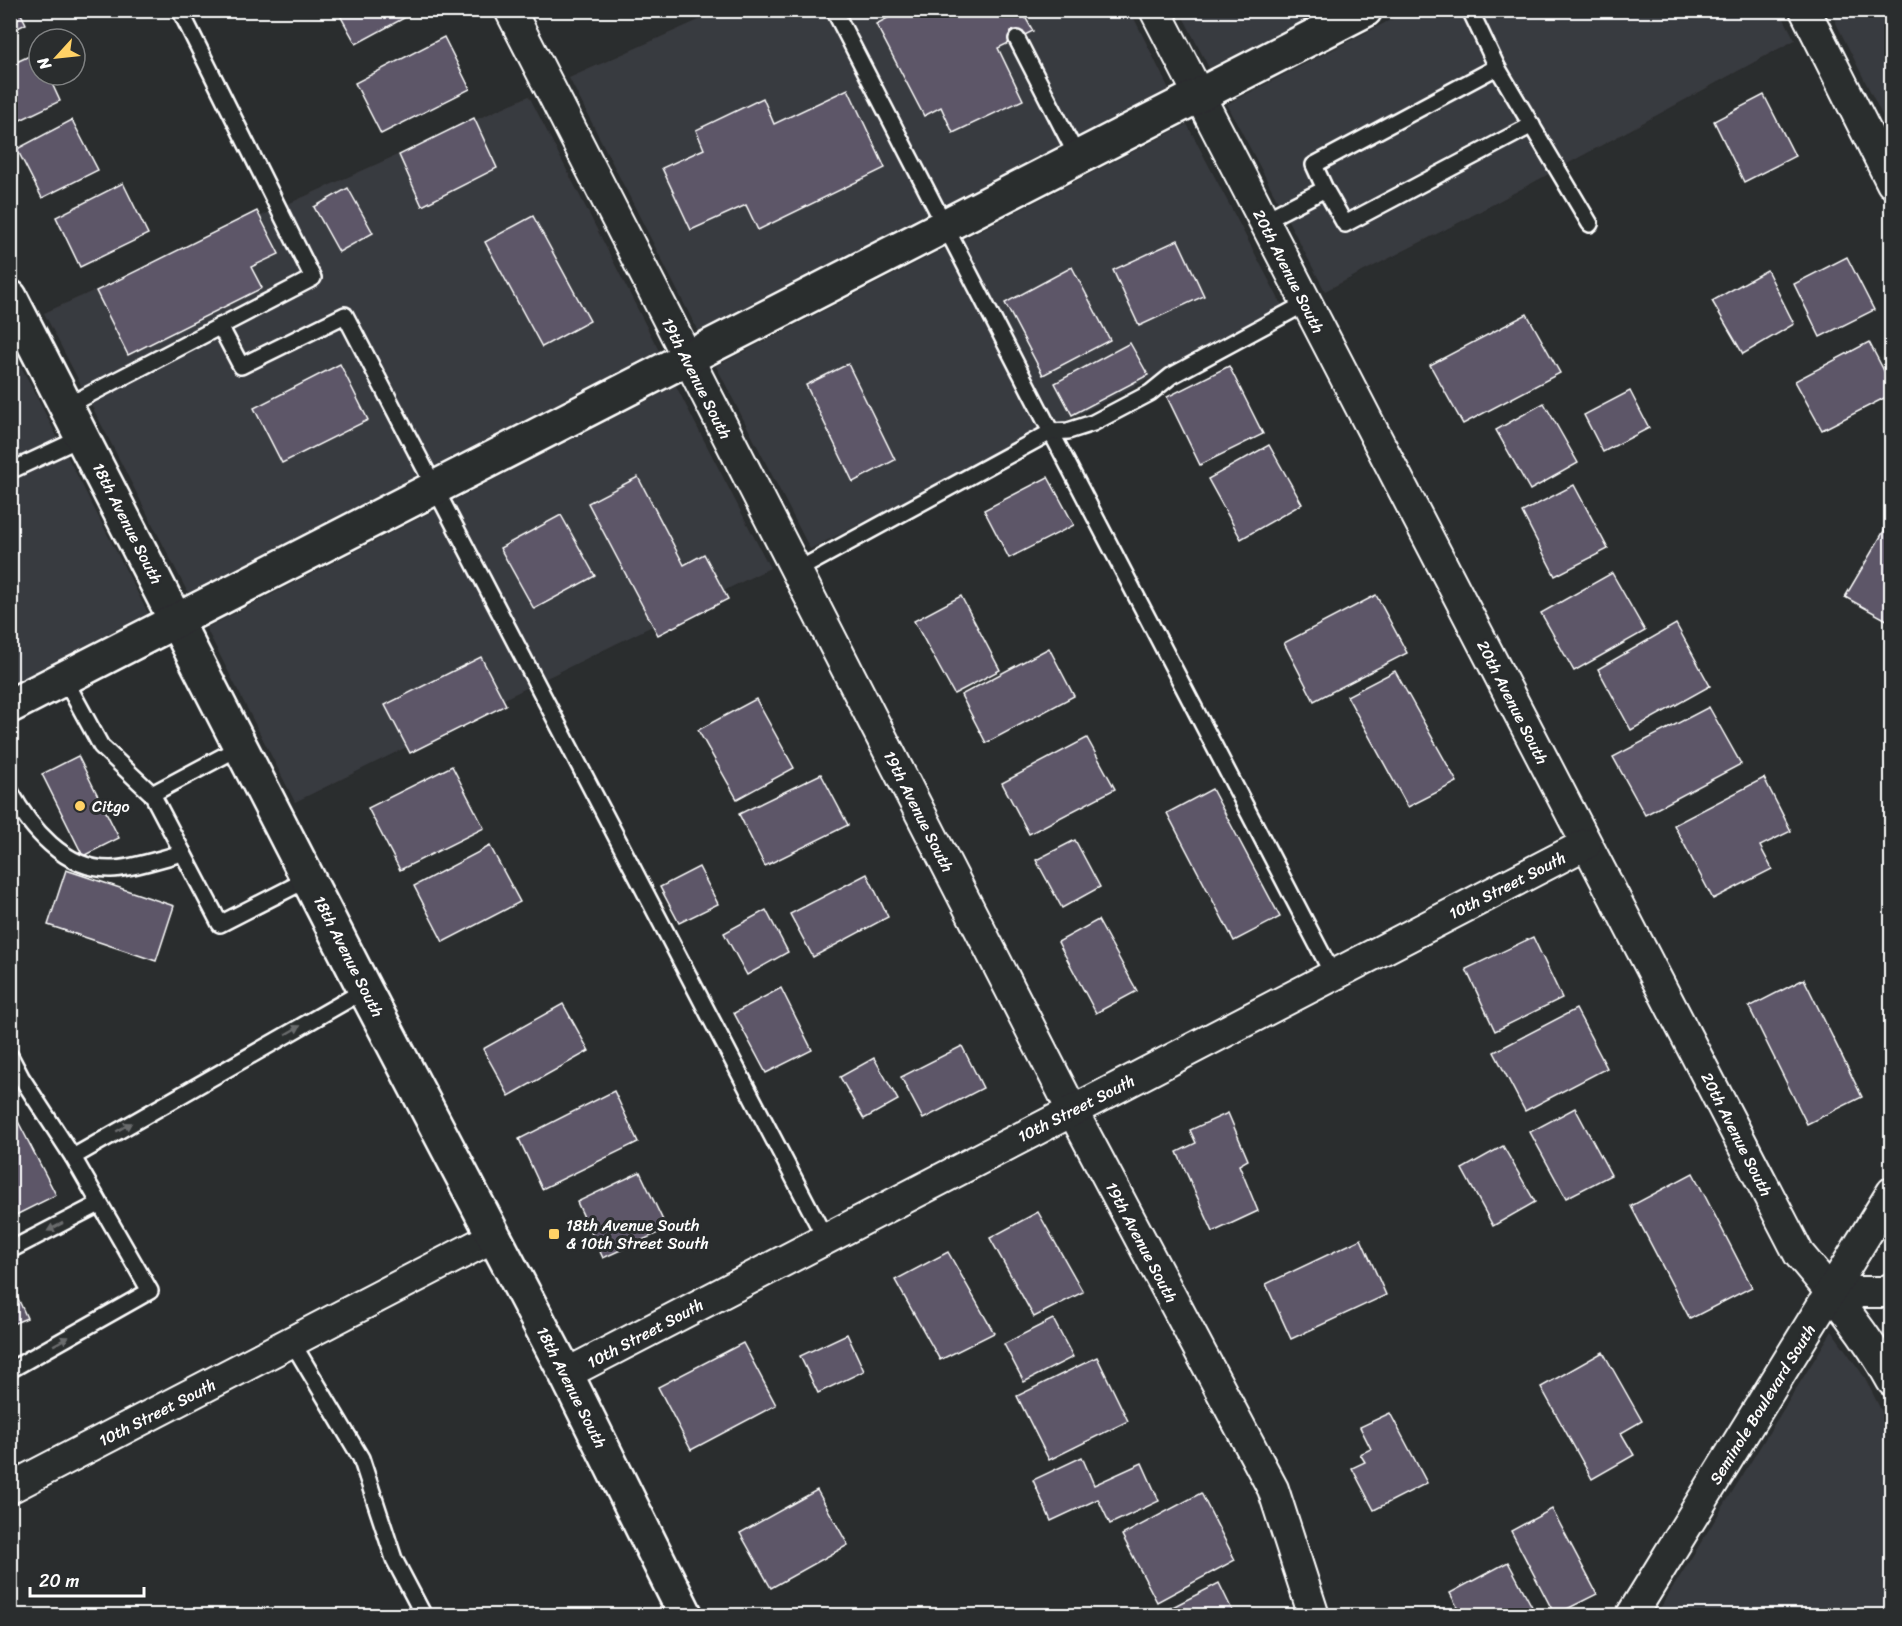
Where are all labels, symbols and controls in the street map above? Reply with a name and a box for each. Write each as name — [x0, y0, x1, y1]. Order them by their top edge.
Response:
north arrow — [27, 27, 87, 87]
text: N — [28, 51, 60, 76]
street label: 20th Avenue South — [1245, 204, 1332, 339]
street label: 19th Avenue South — [653, 312, 740, 444]
street label: 18th Avenue South — [84, 457, 171, 589]
street label: 20th Avenue South — [1469, 635, 1556, 770]
street label: 19th Avenue South — [875, 745, 962, 877]
place label: Citgo — [92, 792, 130, 821]
marker: Citgo — [73, 799, 87, 813]
street label: 10th Street South — [1443, 843, 1571, 928]
street label: 18th Avenue South — [305, 890, 392, 1022]
one-way arrow — [285, 1025, 302, 1035]
street label: 10th Street South — [1012, 1066, 1140, 1151]
street label: 20th Avenue South — [1693, 1067, 1780, 1202]
one-way arrow — [116, 1122, 132, 1133]
street label: 19th Avenue South — [1097, 1176, 1186, 1308]
place label: 18th Avenue South & 10th Street South — [566, 1211, 709, 1258]
one-way arrow — [46, 1222, 63, 1232]
marker: 18th Avenue South & 10th Street South — [547, 1227, 561, 1241]
street label: 10th Street South — [582, 1290, 709, 1376]
street label: Seminole Boulevard South — [1701, 1318, 1824, 1490]
street label: 18th Avenue South — [528, 1321, 615, 1453]
one-way arrow — [53, 1336, 70, 1346]
street label: 10th Street South — [93, 1370, 221, 1455]
scale bar — [30, 1560, 144, 1598]
text: 20 m — [39, 1565, 79, 1597]

